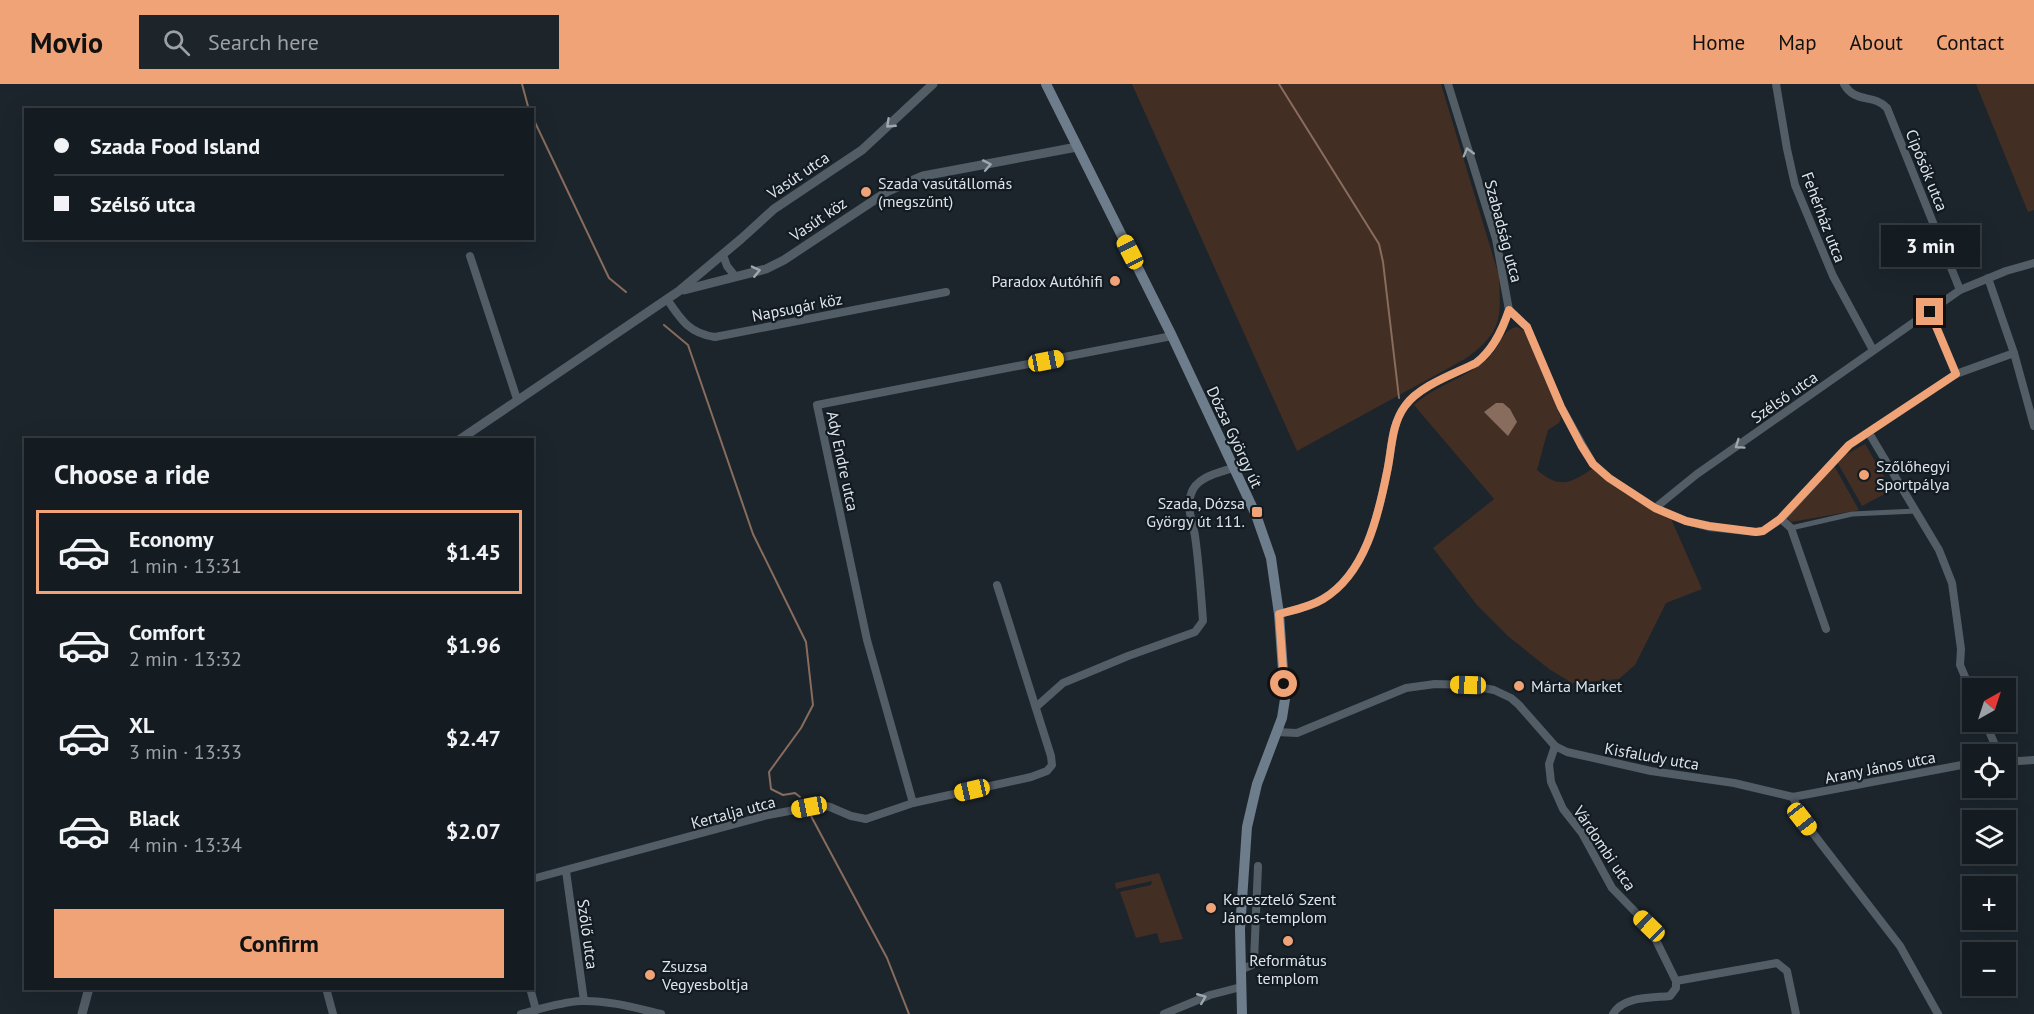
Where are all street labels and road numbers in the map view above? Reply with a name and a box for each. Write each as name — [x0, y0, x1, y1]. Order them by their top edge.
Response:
street label: Cipősök utca — [1902, 126, 1952, 214]
street label: Vasút utca — [762, 147, 833, 204]
street label: Fehérház utca — [1798, 169, 1850, 265]
street label: Szabadság utca — [1481, 178, 1527, 284]
street label: Vasút köz — [785, 193, 850, 246]
street label: Napsugár köz — [750, 288, 844, 326]
street label: Szélső utca — [1747, 367, 1821, 427]
street label: Dózsa György út — [1203, 383, 1267, 491]
street label: Ady Endre utca — [823, 409, 863, 513]
street label: Kisfaludy utca — [1603, 738, 1701, 774]
street label: Arany János utca — [1823, 746, 1937, 788]
street label: Kertalja utca — [689, 791, 777, 833]
street label: Várdombi utca — [1569, 801, 1641, 894]
street label: Szőlő utca — [573, 898, 603, 970]

